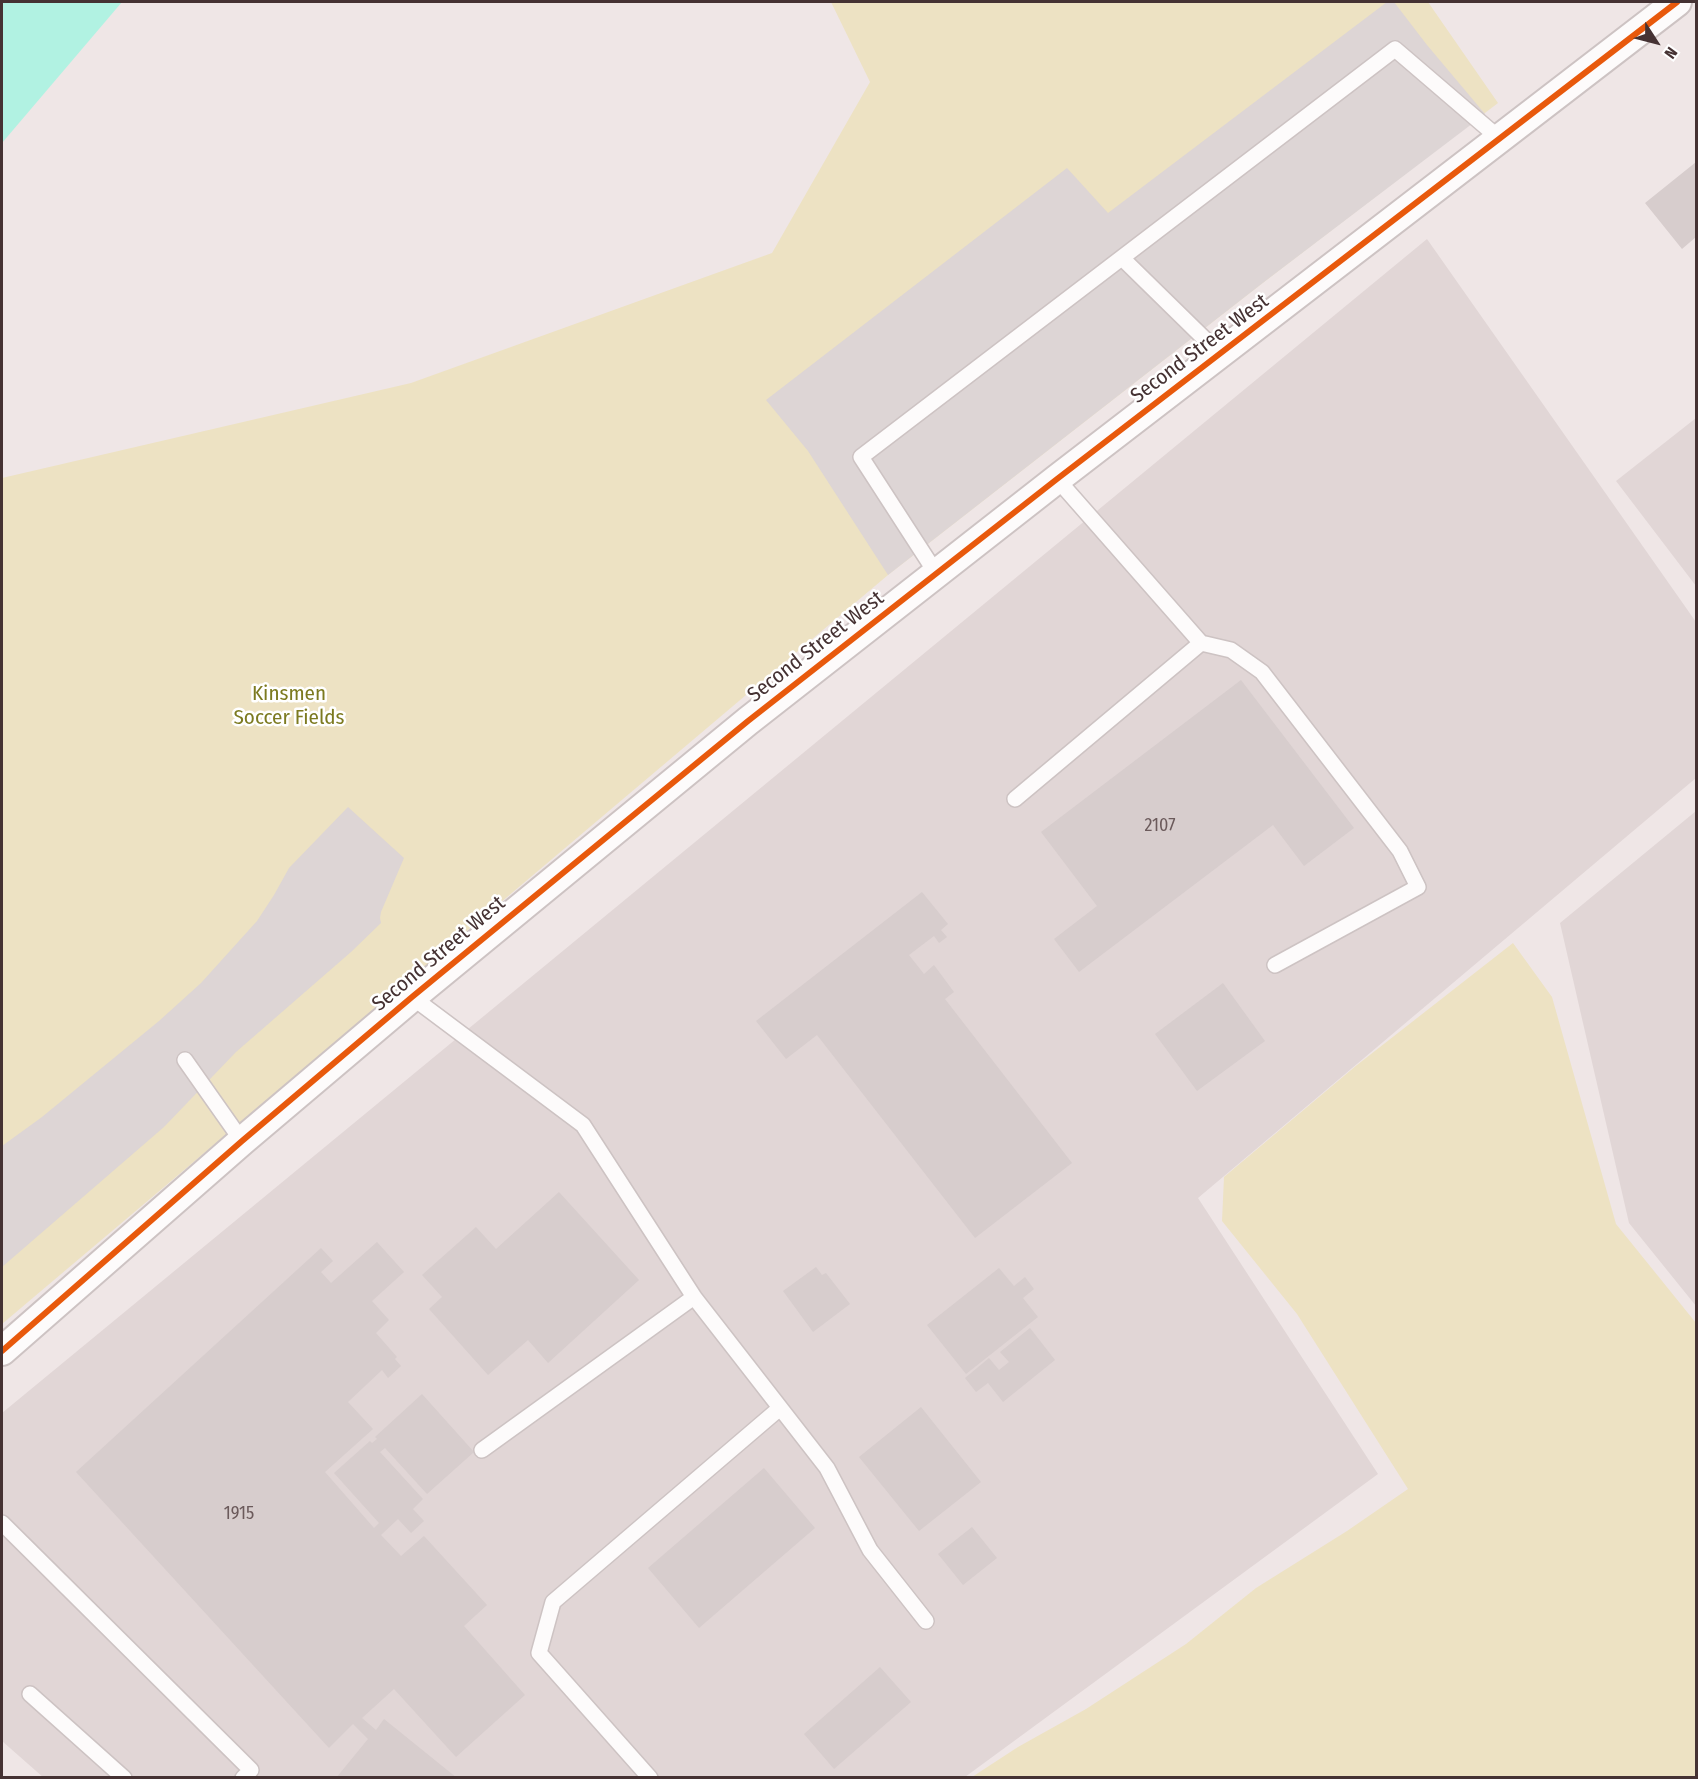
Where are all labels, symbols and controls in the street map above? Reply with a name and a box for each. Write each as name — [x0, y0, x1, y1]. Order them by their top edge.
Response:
north arrow — [1626, 12, 1686, 72]
text: N — [1660, 43, 1681, 62]
street label: Second Street West — [1126, 289, 1274, 409]
street label: Second Street West — [743, 586, 889, 708]
park label: Kinsmen Soccer Fields — [233, 681, 345, 731]
house number: 2107 — [1145, 815, 1175, 837]
street label: Second Street West — [367, 891, 511, 1017]
house number: 1915 — [224, 1503, 254, 1525]

